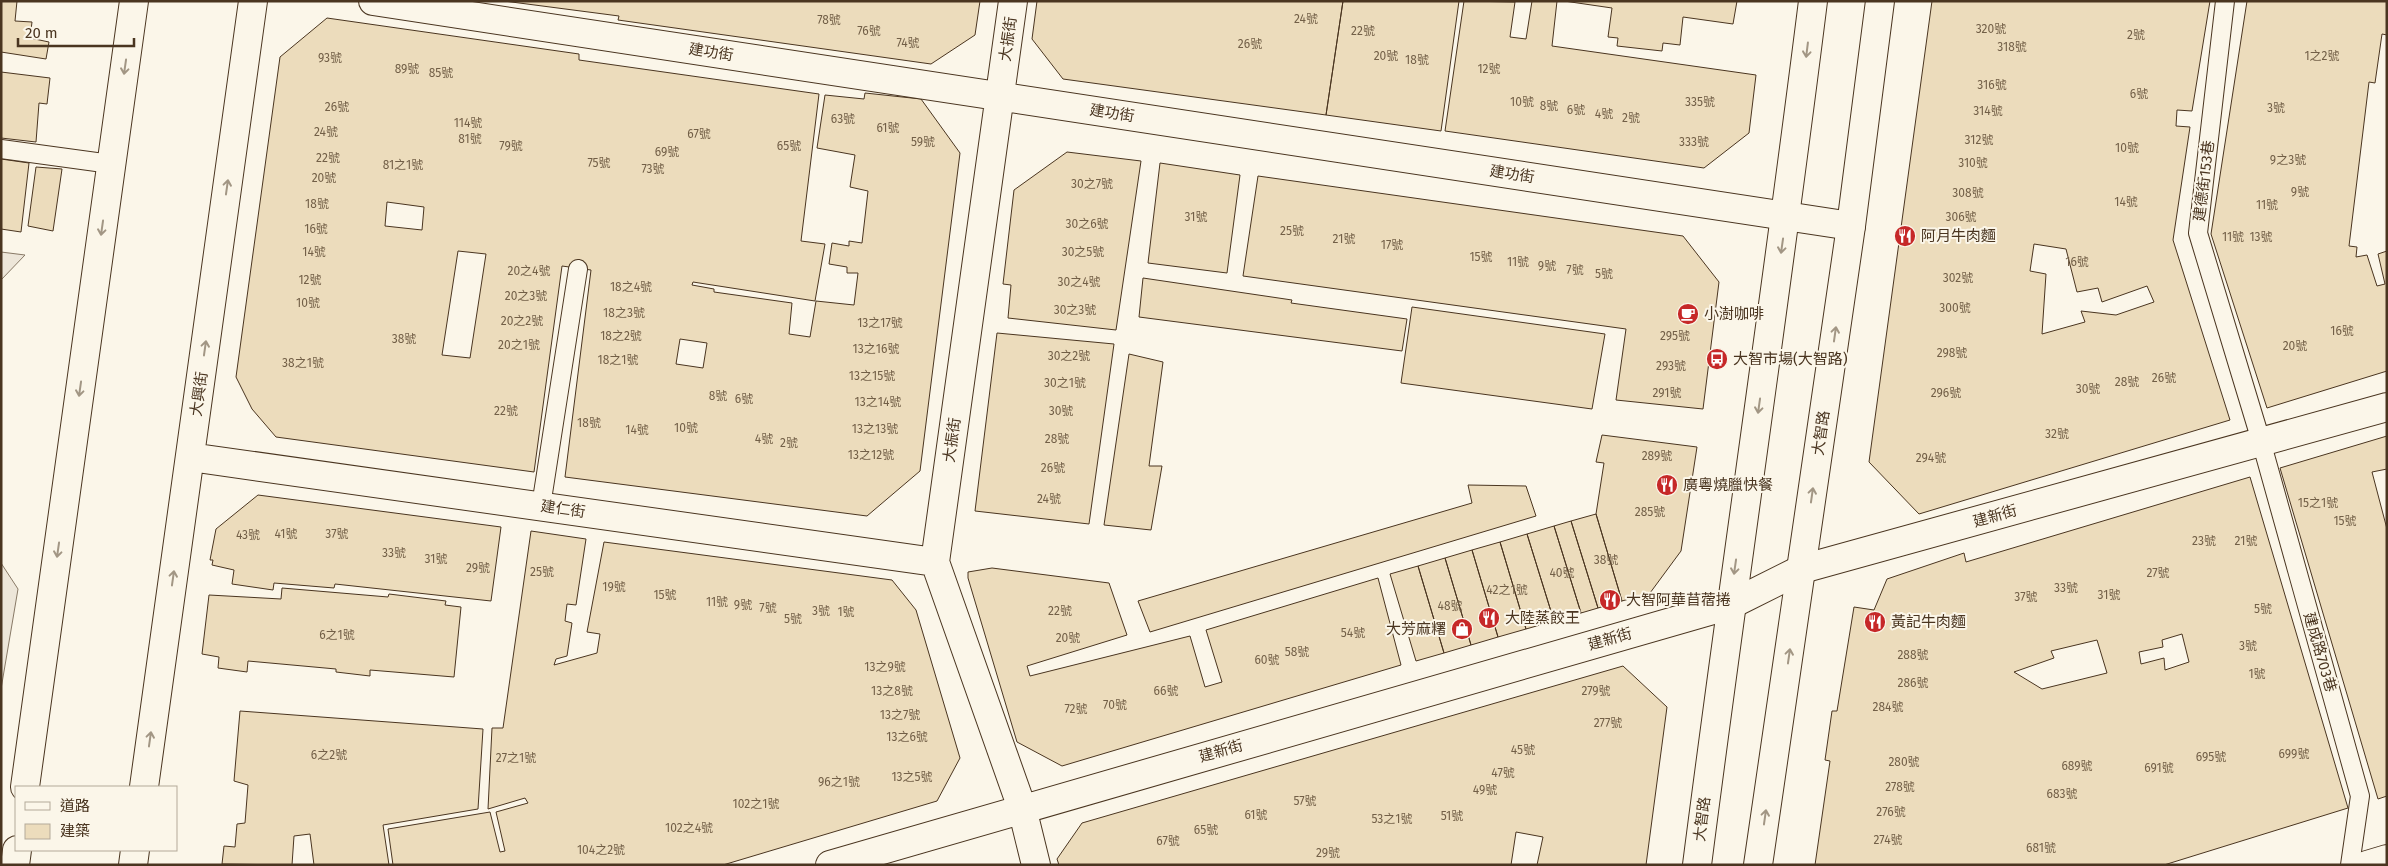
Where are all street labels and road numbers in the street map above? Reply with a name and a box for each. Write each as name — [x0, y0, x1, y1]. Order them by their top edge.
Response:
street label: 大振街 — [996, 15, 1020, 63]
street label: 建功街 — [687, 40, 735, 64]
street label: 建功街 — [1088, 101, 1136, 125]
street label: 建德街153巷 — [2190, 140, 2218, 222]
street label: 建功街 — [1488, 162, 1536, 186]
street label: 大興街 — [187, 370, 211, 418]
street label: 大智路 — [1809, 409, 1833, 457]
street label: 大振街 — [940, 416, 964, 464]
street label: 建仁街 — [539, 497, 587, 521]
street label: 建新街 — [1971, 501, 2019, 531]
street label: 建成路703巷 — [2300, 610, 2340, 694]
street label: 建新街 — [1586, 624, 1634, 654]
street label: 建新街 — [1197, 736, 1245, 766]
street label: 大智路 — [1690, 796, 1714, 842]

